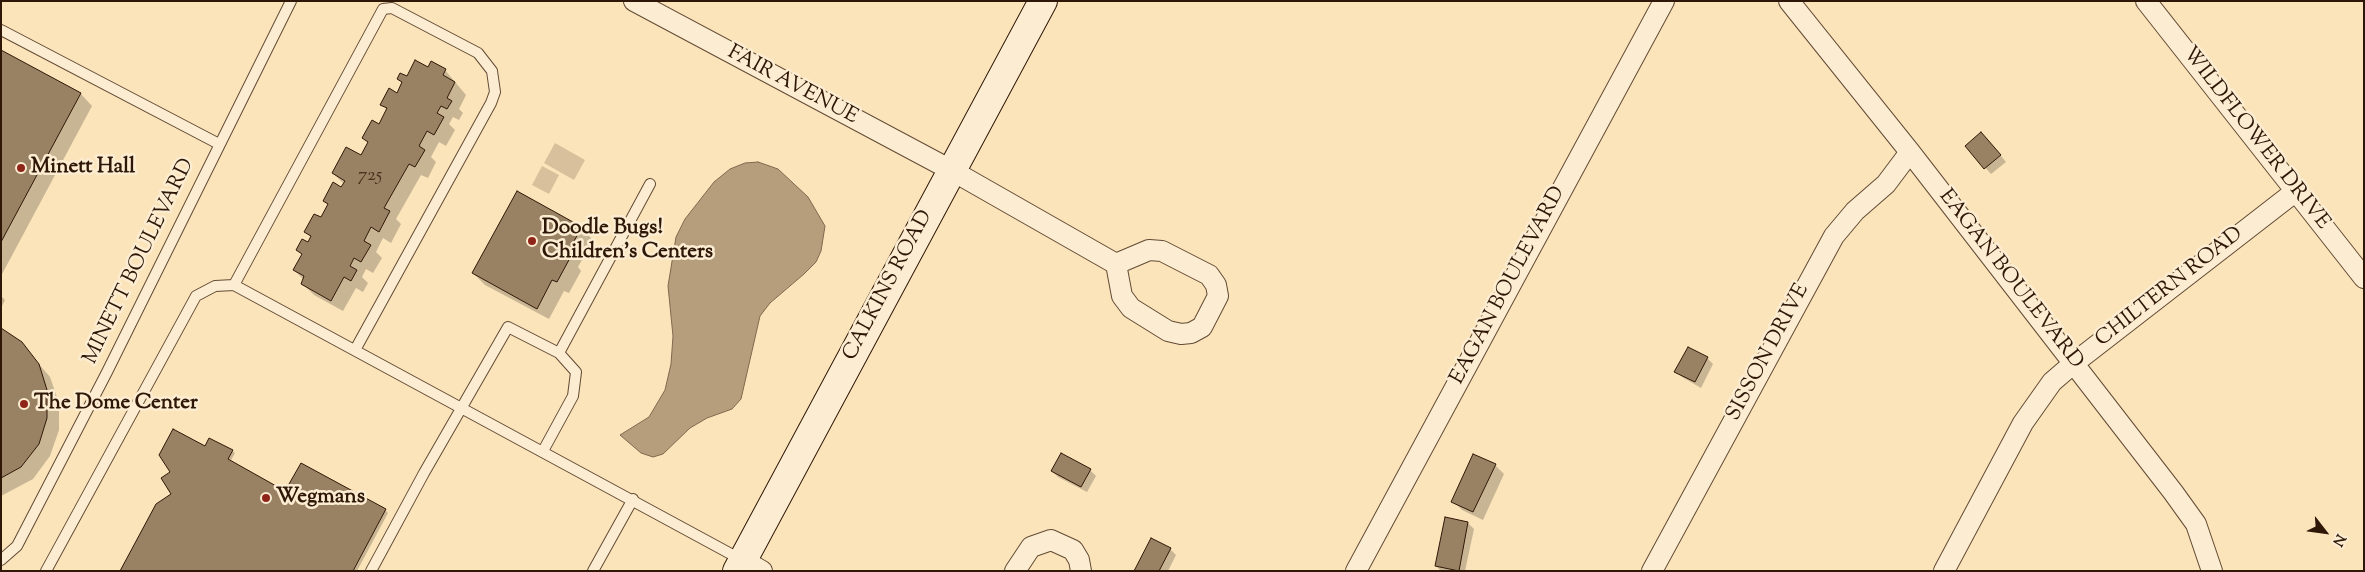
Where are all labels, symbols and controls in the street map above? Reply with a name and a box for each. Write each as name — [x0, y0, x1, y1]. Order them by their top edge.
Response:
street label: FAIR AVENUE — [722, 41, 862, 131]
street label: WILDFLOWER DRIVE — [2176, 43, 2334, 235]
place label: Minett Hall — [31, 155, 135, 181]
street label: MINETT BOULEVARD — [79, 155, 201, 369]
marker: Minett Hall — [15, 162, 27, 174]
house number: 725 — [358, 166, 382, 188]
street label: EAGAN BOULEVARD — [1446, 183, 1572, 389]
street label: EAGAN BOULEVARD — [1932, 185, 2088, 375]
street label: CALKINS ROAD — [839, 207, 939, 365]
place label: Doodle Bugs! Children's Centers — [542, 216, 713, 266]
street label: CHILTERN ROAD — [2091, 223, 2249, 353]
marker: Doodle Bugs! Children's Centers — [526, 235, 538, 247]
street label: SISSON DRIVE — [1722, 280, 1816, 426]
place label: The Dome Center — [34, 391, 198, 417]
marker: The Dome Center — [18, 398, 30, 410]
place label: Wegmans — [276, 485, 365, 511]
marker: Wegmans — [260, 492, 272, 504]
north arrow — [2300, 507, 2350, 557]
text: N — [2327, 530, 2349, 549]

